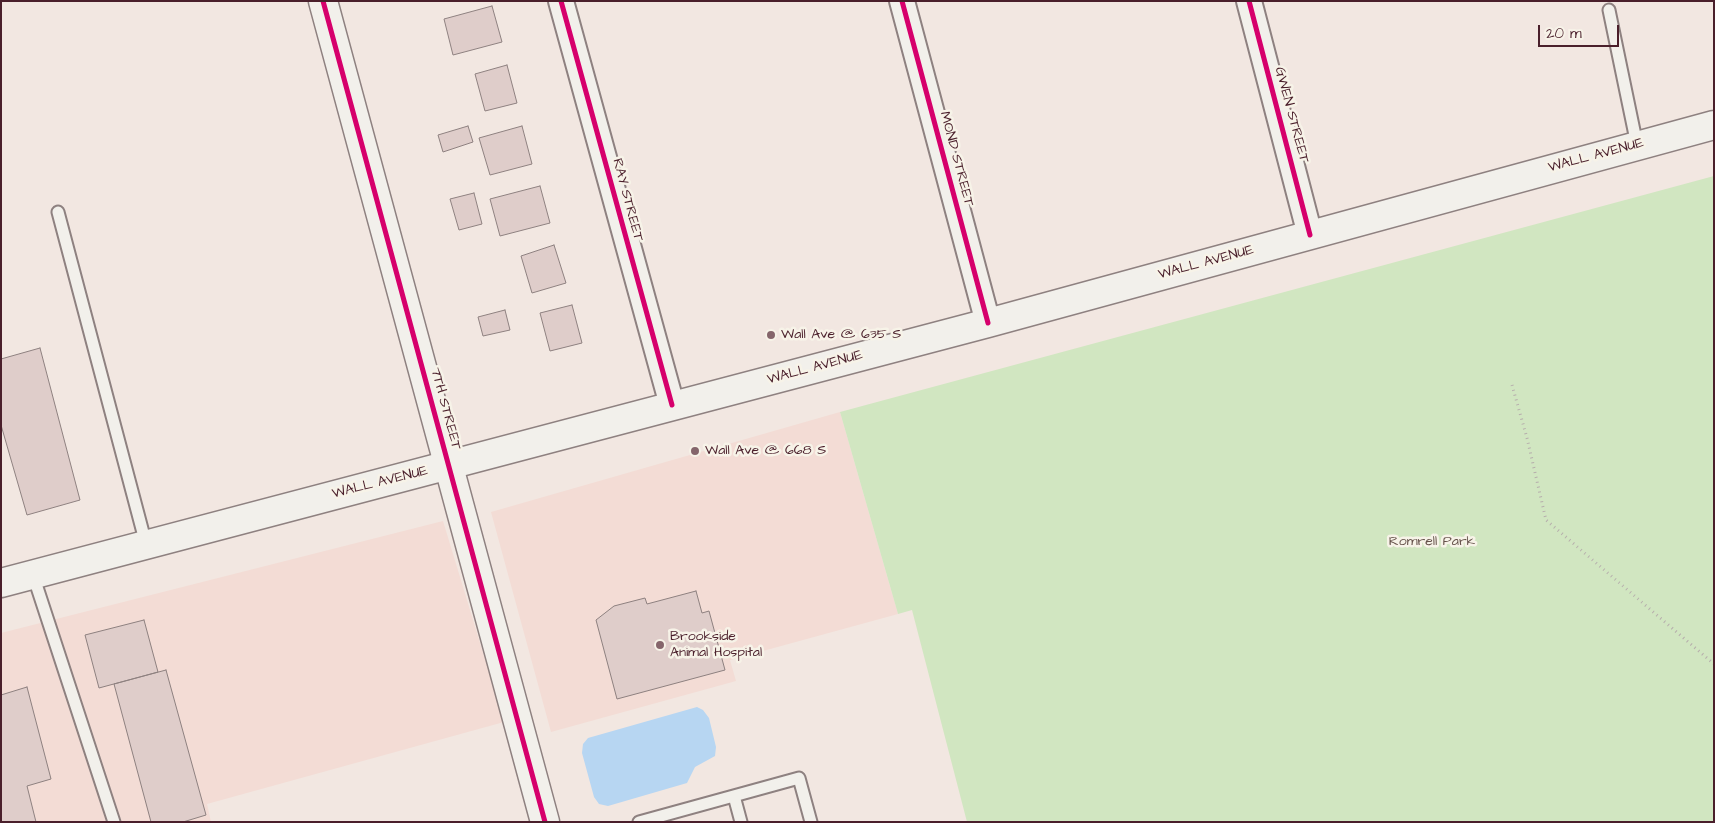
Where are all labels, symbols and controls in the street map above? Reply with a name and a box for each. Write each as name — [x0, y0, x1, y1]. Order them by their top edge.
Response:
scale bar — [1540, 15, 1621, 47]
text: 20 m — [1546, 23, 1582, 44]
street label: GWEN STREET — [1270, 65, 1312, 165]
street label: MOND STREET — [935, 110, 977, 208]
street label: WALL AVENUE — [1546, 135, 1646, 177]
street label: RAY STREET — [608, 157, 646, 243]
street label: WALL AVENUE — [1156, 242, 1256, 284]
place label: Wall Ave @ 635 S — [781, 327, 901, 343]
marker: Wall Ave @ 635 S — [765, 329, 777, 341]
street label: WALL AVENUE — [765, 347, 865, 389]
street label: 7TH STREET — [426, 366, 464, 452]
place label: Wall Ave @ 668 S — [705, 443, 826, 459]
marker: Wall Ave @ 668 S — [689, 445, 701, 457]
street label: WALL AVENUE — [330, 463, 430, 503]
park label: Romrell Park — [1389, 534, 1475, 550]
place label: Brookside Animal Hospital — [670, 629, 762, 662]
marker: Brookside Animal Hospital — [654, 639, 666, 651]

